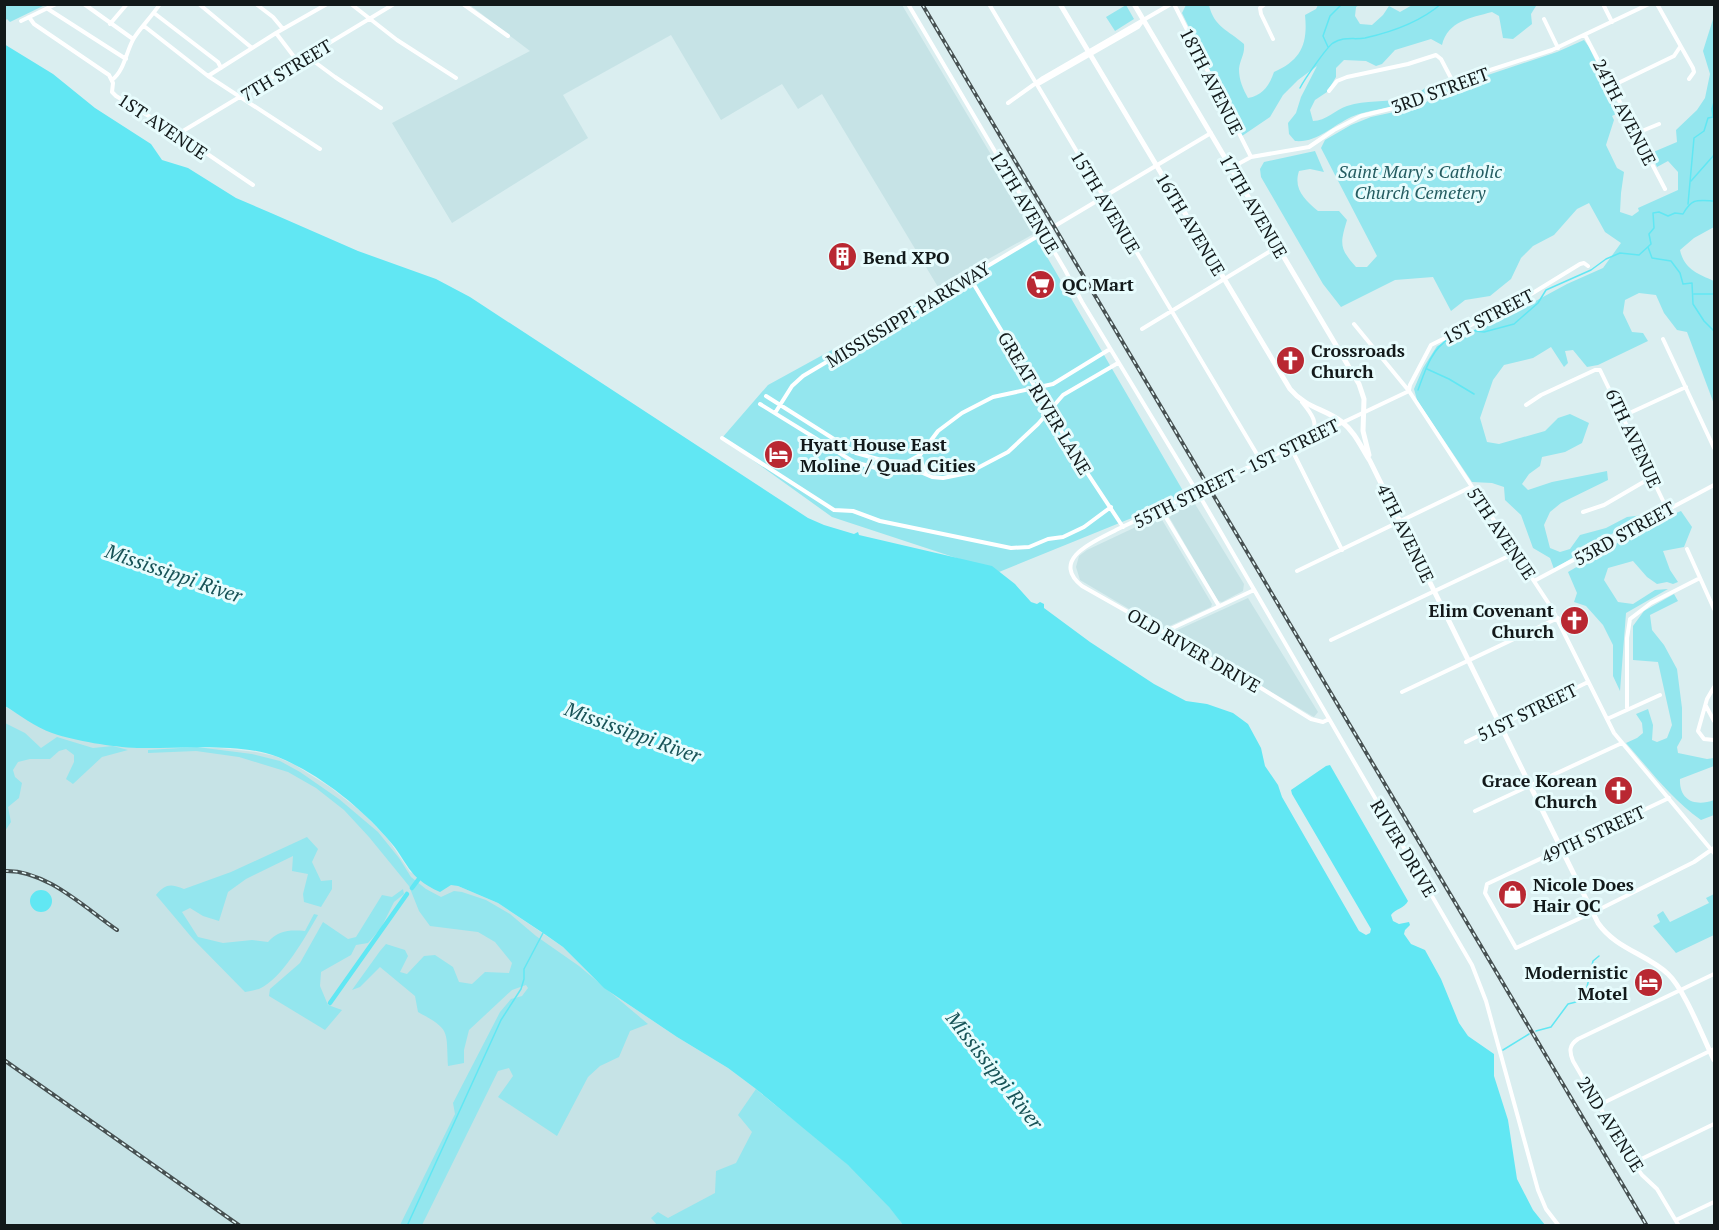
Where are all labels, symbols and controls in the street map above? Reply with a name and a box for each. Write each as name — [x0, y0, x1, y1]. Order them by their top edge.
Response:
street label: 18TH AVENUE — [1175, 24, 1249, 138]
street label: 7TH STREET — [236, 33, 336, 107]
street label: 24TH AVENUE — [1588, 55, 1662, 169]
street label: 3RD STREET — [1388, 61, 1492, 119]
street label: 1ST AVENUE — [113, 87, 213, 165]
street label: 12TH AVENUE — [985, 146, 1065, 258]
street label: 15TH AVENUE — [1066, 146, 1146, 258]
street label: 17TH AVENUE — [1214, 150, 1294, 262]
park label: Saint Mary's Catholic Church Cemetery — [1338, 159, 1502, 204]
street label: 16TH AVENUE — [1151, 168, 1231, 280]
building icon: Bend XPO — [826, 241, 858, 273]
place label: Bend XPO — [863, 245, 950, 269]
street label: MISSISSIPPI PARKWAY — [821, 255, 995, 373]
supermarket icon: QC Mart — [1025, 268, 1057, 300]
place label: QC Mart — [1062, 272, 1134, 296]
street label: 1ST STREET — [1438, 283, 1538, 349]
street label: GREAT RIVER LANE — [993, 327, 1097, 479]
place label: Crossroads Church — [1311, 338, 1405, 383]
church icon: Crossroads Church — [1274, 344, 1306, 376]
street label: 6TH AVENUE — [1601, 385, 1667, 491]
street label: 55TH STREET - 1ST STREET — [1129, 413, 1343, 533]
place label: Hyatt House East Moline / Quad Cities — [800, 432, 976, 477]
hotel icon: Hyatt House East Moline / Quad Cities — [763, 438, 795, 470]
street label: 4TH AVENUE — [1372, 480, 1440, 586]
street label: 5TH AVENUE — [1462, 482, 1542, 584]
street label: 53RD STREET — [1569, 495, 1679, 571]
water label: Mississippi River — [101, 537, 247, 609]
place label: Elim Covenant Church — [1428, 598, 1554, 643]
street label: OLD RIVER DRIVE — [1123, 602, 1265, 698]
church icon: Elim Covenant Church — [1559, 604, 1591, 636]
street label: 51ST STREET — [1473, 677, 1581, 747]
water label: Mississippi River — [560, 695, 706, 770]
place label: Grace Korean Church — [1482, 768, 1597, 813]
church icon: Grace Korean Church — [1602, 774, 1634, 806]
street label: RIVER DRIVE — [1365, 795, 1443, 901]
street label: 49TH STREET — [1537, 799, 1649, 869]
place label: Nicole Does Hair QC — [1533, 872, 1634, 917]
shop icon: Nicole Does Hair QC — [1496, 878, 1528, 910]
place label: Modernistic Motel — [1525, 960, 1628, 1005]
hotel icon: Modernistic Motel — [1633, 966, 1665, 998]
water label: Mississippi River — [940, 1005, 1050, 1136]
street label: 2ND AVENUE — [1572, 1072, 1650, 1176]

